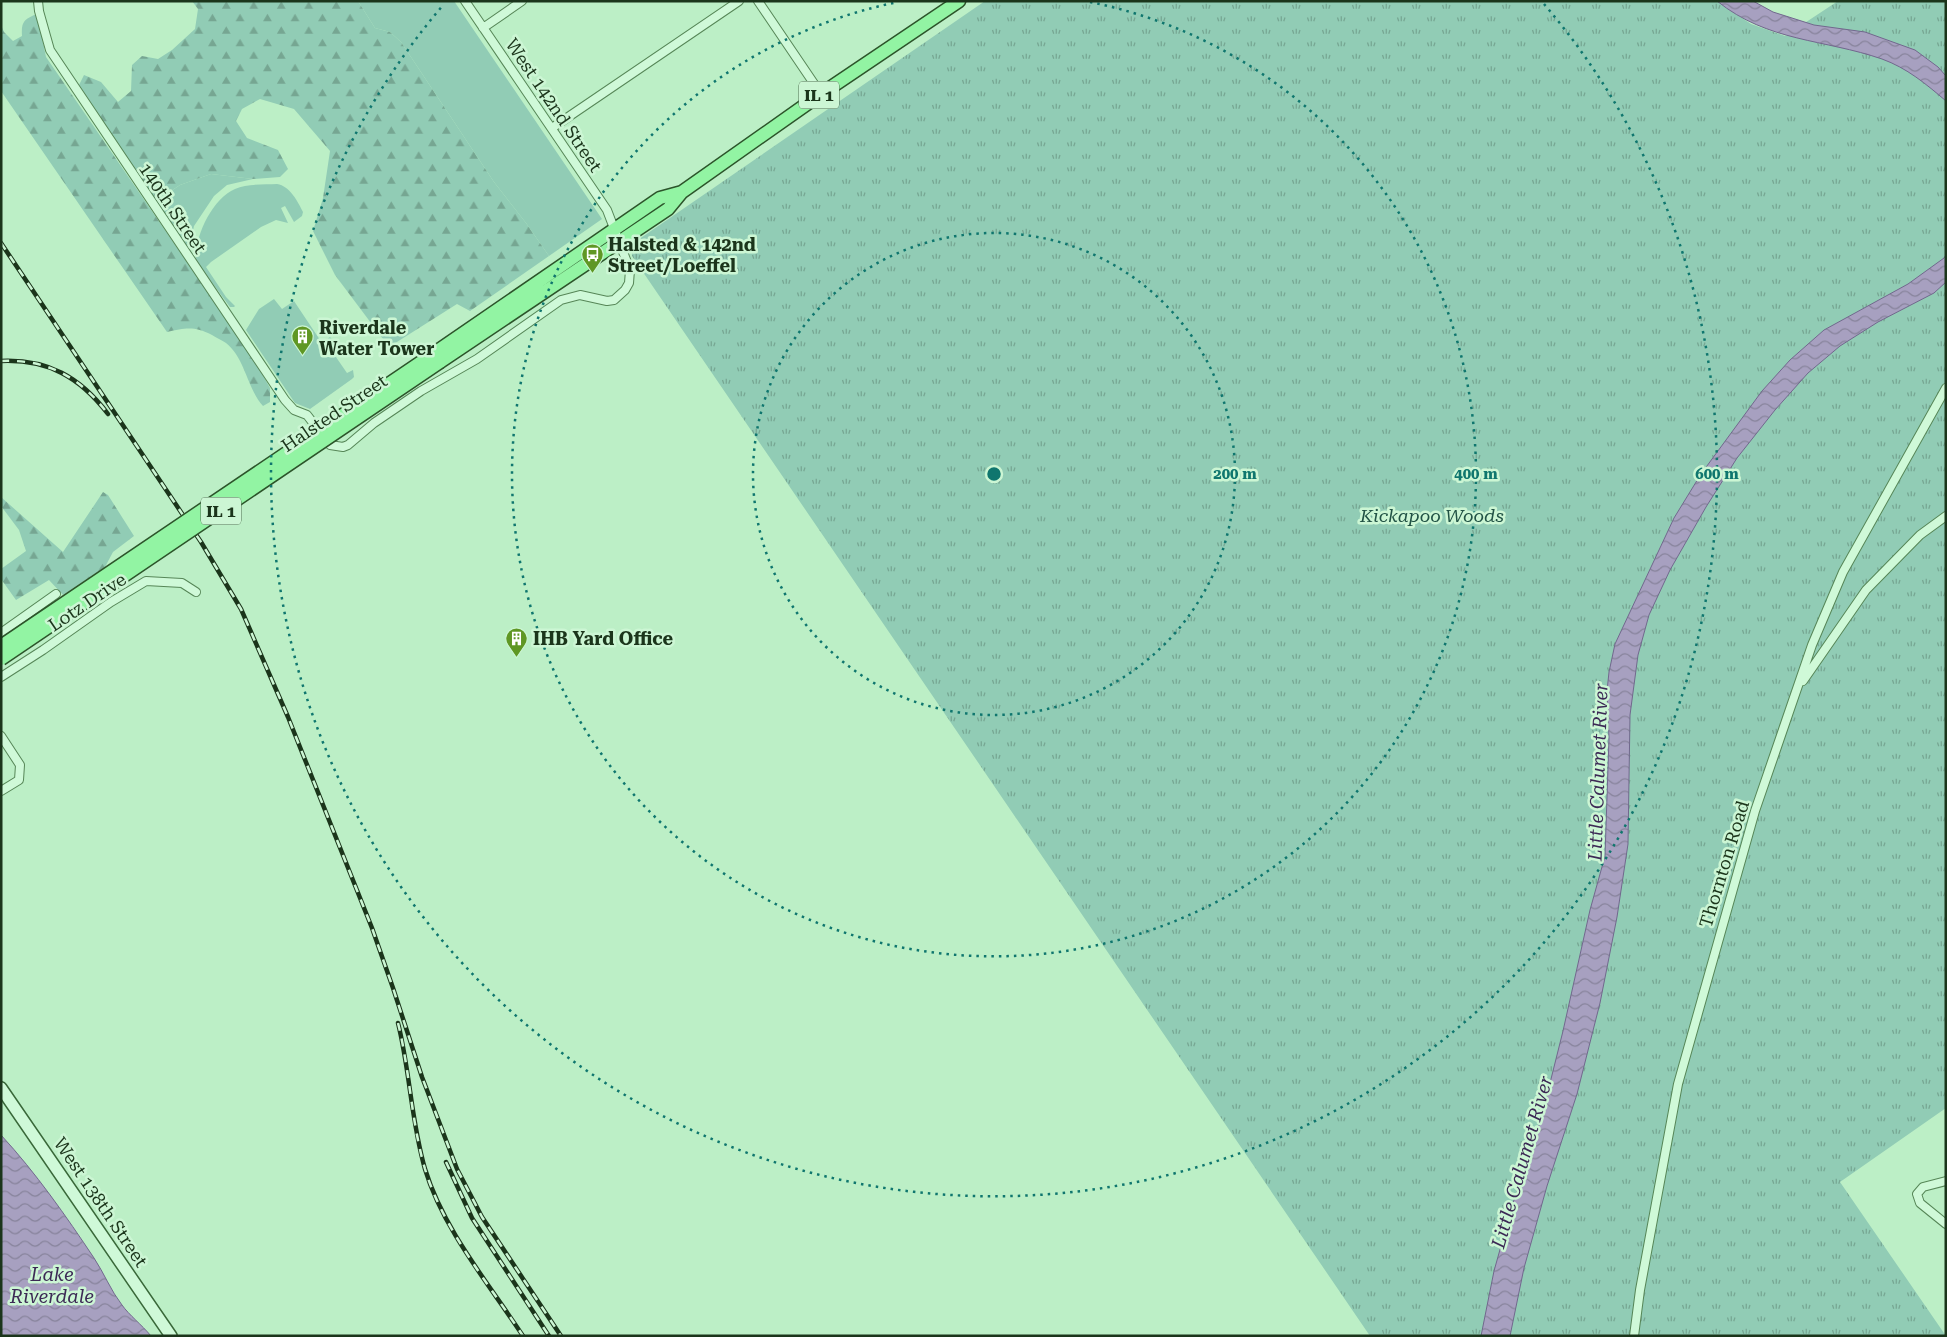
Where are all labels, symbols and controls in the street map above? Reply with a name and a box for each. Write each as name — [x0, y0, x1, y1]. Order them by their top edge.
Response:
street label: West 142nd Street — [501, 34, 607, 176]
road number: IL 1 — [799, 82, 839, 108]
street label: 140th Street — [135, 159, 211, 258]
place label: Halsted & 142nd Street/Loeffel — [608, 234, 756, 276]
bus stop icon: Halsted & 142nd Street/Loeffel — [580, 242, 604, 273]
place label: Riverdale Water Tower — [319, 317, 434, 359]
building icon: Riverdale Water Tower — [291, 325, 315, 356]
street label: Halsted Street — [277, 370, 391, 456]
centre of rings — [985, 465, 1003, 483]
text: 200 m — [1213, 465, 1257, 483]
text: 400 m — [1454, 465, 1498, 483]
text: 600 m — [1695, 465, 1739, 483]
road number: IL 1 — [201, 498, 241, 524]
park label: Kickapoo Woods — [1359, 505, 1504, 526]
street label: Lotz Drive — [44, 568, 130, 636]
building icon: IHB Yard Office — [505, 626, 529, 657]
place label: IHB Yard Office — [533, 628, 673, 649]
water label: Little Calumet River — [1583, 683, 1613, 862]
street label: Thornton Road — [1695, 798, 1753, 930]
water label: Little Calumet River — [1486, 1073, 1558, 1252]
street label: West 138th Street — [50, 1133, 152, 1271]
water label: Lake Riverdale — [9, 1263, 94, 1308]

